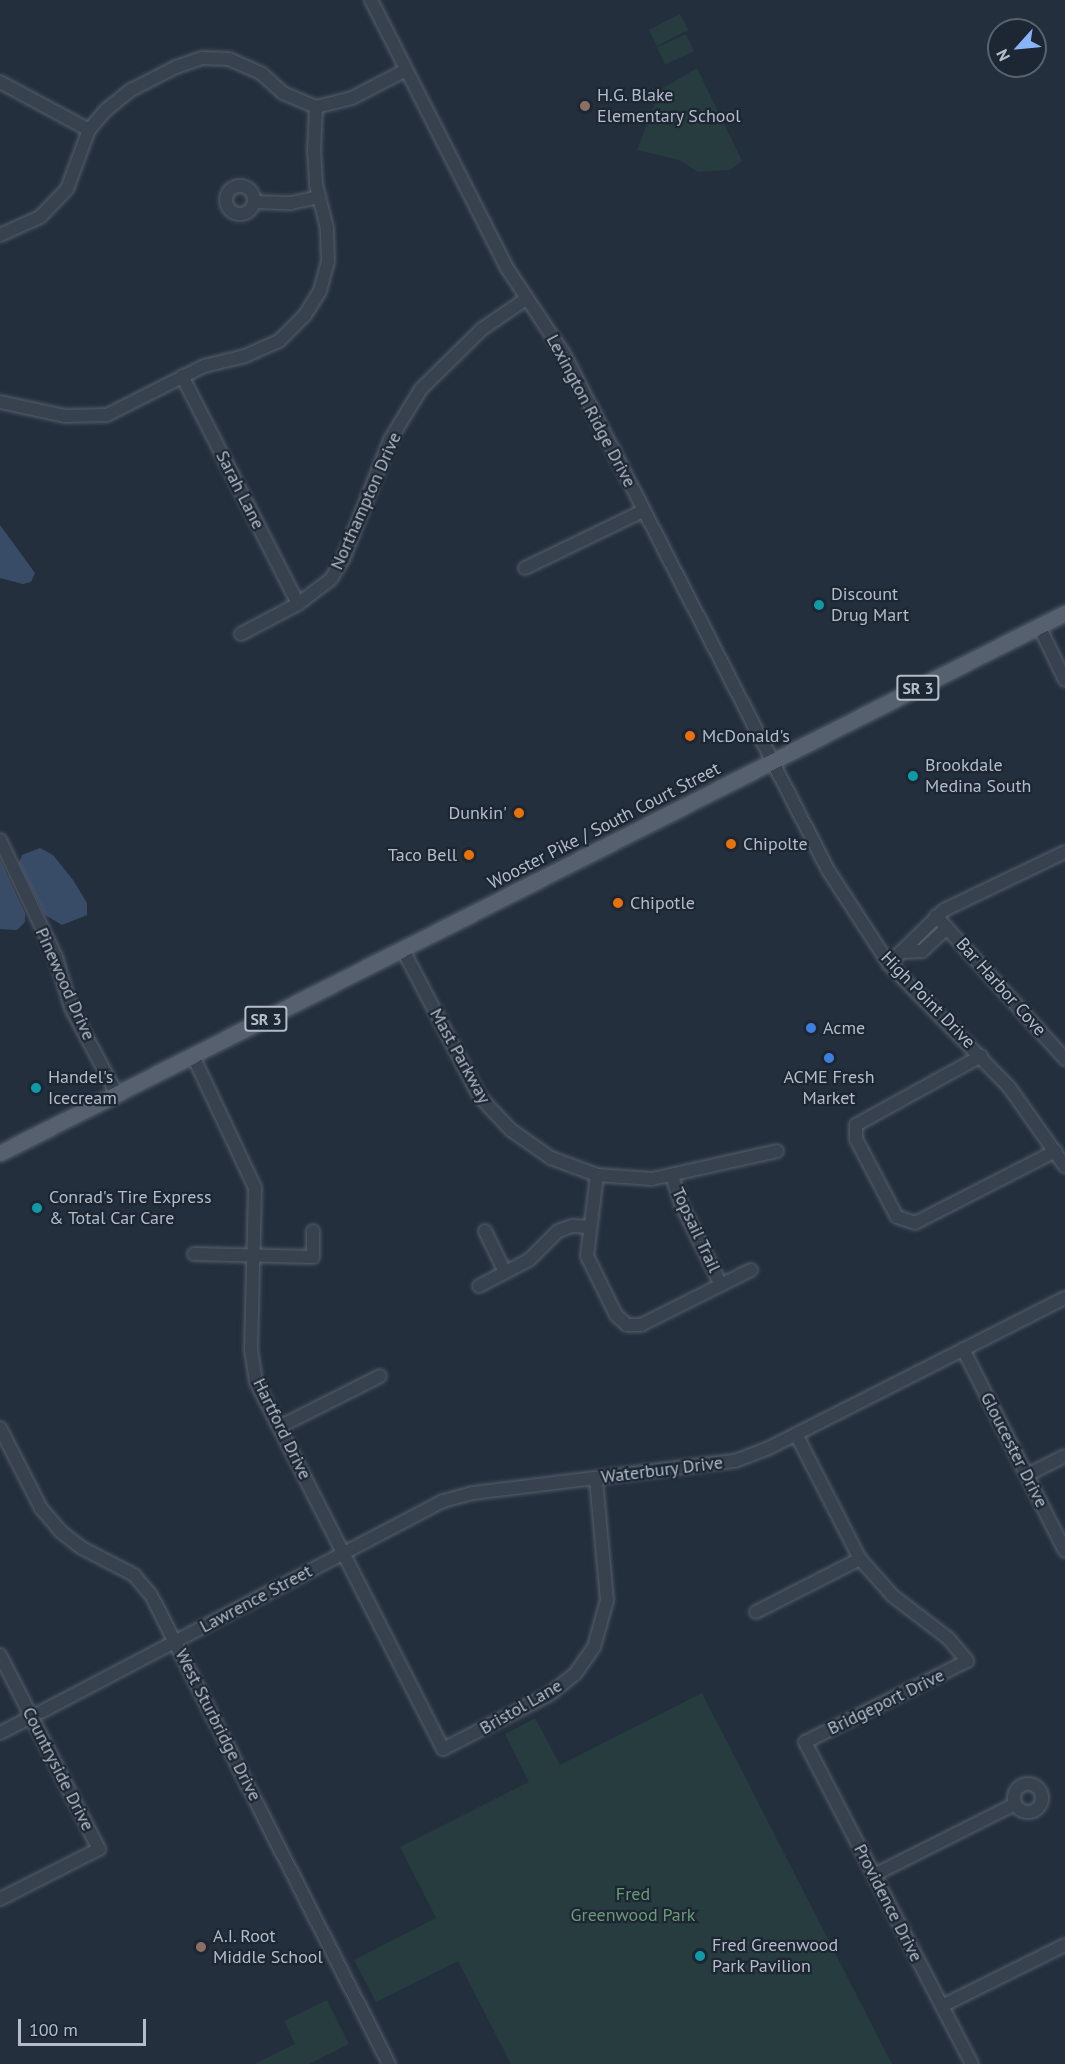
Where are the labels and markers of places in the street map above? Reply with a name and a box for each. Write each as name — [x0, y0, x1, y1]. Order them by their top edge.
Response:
place label: H.G. Blake Elementary School — [597, 85, 741, 128]
marker: H.G. Blake Elementary School — [578, 99, 592, 113]
place label: Discount Drug Mart — [831, 584, 909, 626]
marker: Discount Drug Mart — [812, 598, 826, 612]
place label: McDonald's — [702, 725, 790, 747]
marker: McDonald's — [683, 729, 697, 743]
place label: Brookdale Medina South — [925, 755, 1031, 798]
marker: Brookdale Medina South — [906, 769, 920, 783]
place label: Dunkin' — [448, 802, 507, 824]
marker: Dunkin' — [512, 806, 526, 820]
place label: Chipolte — [743, 833, 808, 855]
marker: Chipolte — [724, 837, 738, 851]
place label: Taco Bell — [388, 844, 457, 866]
marker: Taco Bell — [462, 848, 476, 862]
place label: Chipotle — [630, 892, 695, 914]
marker: Chipotle — [611, 896, 625, 910]
place label: Acme — [823, 1017, 865, 1039]
marker: Acme — [804, 1021, 818, 1035]
marker: ACME Fresh Market — [822, 1051, 836, 1065]
place label: Handel's Icecream — [48, 1067, 117, 1110]
place label: ACME Fresh Market — [783, 1067, 875, 1110]
marker: Handel's Icecream — [29, 1081, 43, 1095]
place label: Conrad's Tire Express & Total Car Care — [49, 1187, 212, 1230]
marker: Conrad's Tire Express & Total Car Care — [30, 1201, 44, 1215]
place label: A.I. Root Middle School — [213, 1926, 323, 1968]
place label: Fred Greenwood Park Pavilion — [712, 1935, 838, 1978]
marker: A.I. Root Middle School — [194, 1940, 208, 1954]
marker: Fred Greenwood Park Pavilion — [693, 1949, 707, 1963]

